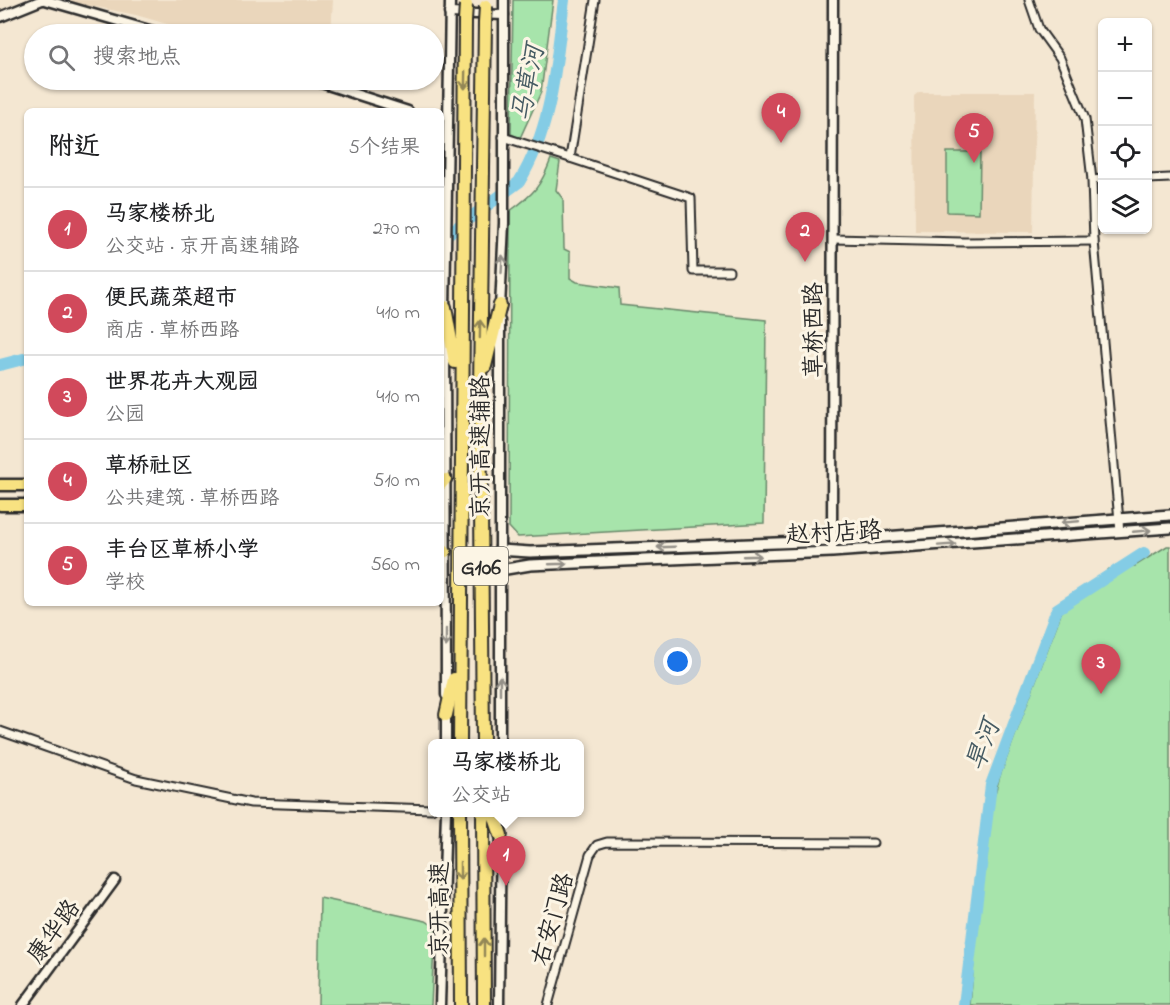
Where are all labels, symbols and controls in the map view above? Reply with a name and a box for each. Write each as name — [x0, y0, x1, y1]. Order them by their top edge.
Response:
map controls — [1098, 18, 1152, 234]
button: + — [1098, 18, 1152, 72]
search box — [24, 24, 444, 90]
water label: 马草河 — [504, 38, 557, 125]
icon: search — [45, 41, 78, 74]
text: 搜索地点 — [93, 42, 181, 74]
one-way arrow — [459, 69, 470, 89]
button: − — [1098, 72, 1152, 126]
pin: 4 — [762, 94, 800, 143]
pin: 5 — [954, 114, 994, 163]
button: locate — [1098, 126, 1152, 180]
text: 附近 — [48, 129, 100, 167]
text: 5个结果 — [349, 134, 420, 163]
button: layers — [1098, 180, 1152, 234]
text: 马家楼桥北 — [105, 199, 215, 231]
pin: 2 — [786, 212, 824, 262]
text: 1 — [64, 215, 71, 244]
text: 270 m — [373, 215, 420, 244]
text: 公交站 · 京开高速辅路 — [105, 233, 299, 262]
one-way arrow — [496, 255, 507, 275]
street label: 草桥西路 — [798, 282, 833, 378]
text: 便民蔬菜超市 — [105, 283, 237, 315]
text: 2 — [63, 299, 72, 328]
text: 410 m — [376, 299, 420, 328]
text: 商店 · 草桥西路 — [105, 317, 239, 346]
one-way arrow — [474, 320, 486, 340]
text: 世界花卉大观园 — [105, 367, 259, 399]
street label: 京开高速辅路 — [465, 375, 500, 519]
text: 3 — [63, 383, 72, 412]
text: 410 m — [376, 383, 420, 412]
text: 公园 — [105, 401, 145, 430]
text: 草桥社区 — [105, 451, 193, 483]
text: 4 — [63, 467, 72, 496]
text: 510 m — [373, 467, 420, 496]
text: 公共建筑 · 草桥西路 — [105, 485, 279, 514]
street label: 赵村店路 — [785, 515, 883, 554]
one-way arrow — [1060, 517, 1080, 528]
one-way arrow — [1131, 525, 1151, 536]
text: 丰台区草桥小学 — [105, 535, 259, 567]
one-way arrow — [937, 539, 957, 550]
one-way arrow — [656, 542, 676, 553]
road number: G106 — [454, 547, 508, 585]
one-way arrow — [742, 550, 762, 561]
text: 5 — [62, 551, 73, 580]
text: 560 m — [371, 551, 420, 580]
one-way arrow — [547, 558, 567, 569]
text: 学校 — [105, 569, 145, 598]
one-way arrow — [440, 628, 452, 648]
pin: 3 — [1082, 644, 1120, 694]
your location — [663, 647, 692, 676]
one-way arrow — [494, 676, 506, 696]
water label: 旱河 — [958, 711, 1013, 777]
popup — [428, 739, 584, 817]
text: 马家楼桥北 — [451, 748, 561, 780]
text: 公交站 — [451, 782, 511, 811]
pin: 1 — [486, 836, 526, 886]
one-way arrow — [454, 860, 466, 880]
street label: 京开高速 — [424, 861, 459, 957]
street label: 右安门路 — [524, 869, 584, 971]
street label: 康华路 — [20, 893, 90, 972]
one-way arrow — [478, 937, 490, 957]

